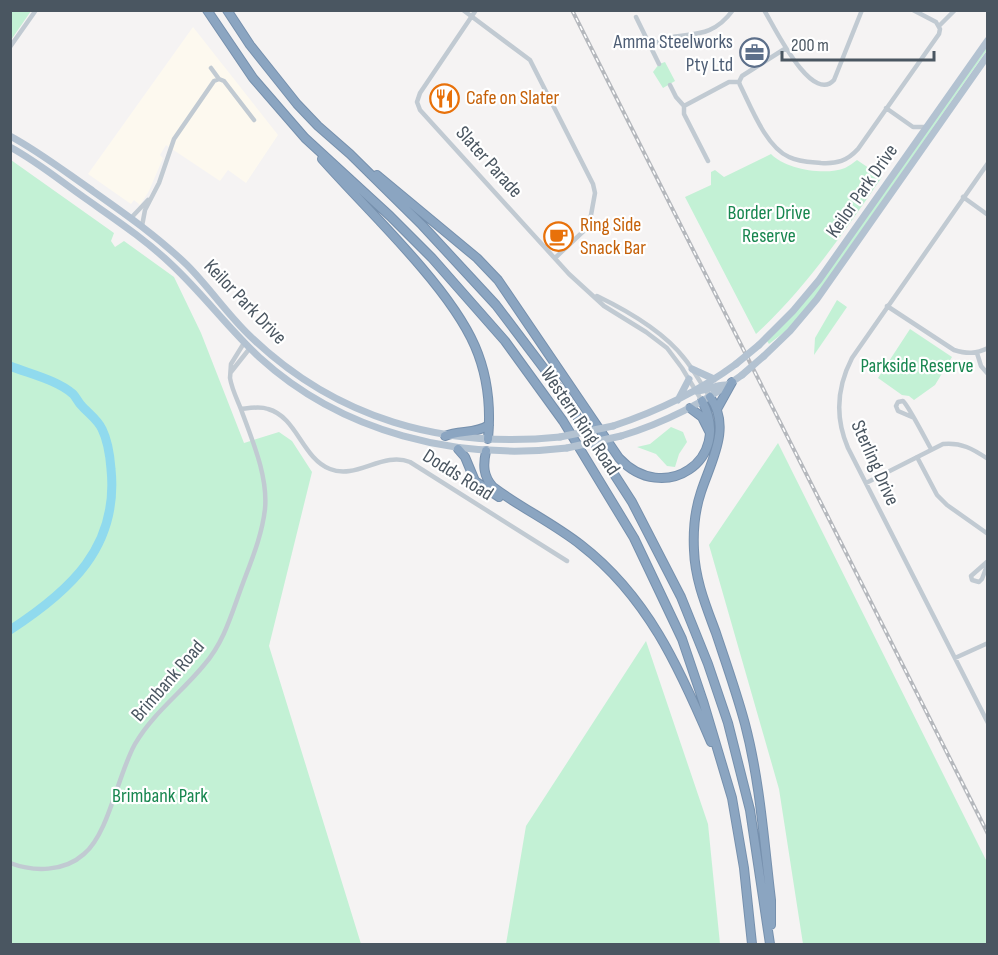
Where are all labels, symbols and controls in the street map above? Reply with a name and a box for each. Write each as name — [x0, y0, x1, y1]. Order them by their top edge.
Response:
scale bar — [782, 24, 934, 62]
place label: Amma Steelworks Pty Ltd — [612, 30, 733, 77]
text: 200 m — [791, 35, 829, 56]
office icon: Amma Steelworks Pty Ltd — [738, 37, 770, 69]
restaurant icon: Cafe on Slater — [429, 82, 461, 114]
place label: Cafe on Slater — [466, 86, 560, 110]
street label: Slater Parade — [451, 121, 527, 203]
street label: Keilor Park Drive — [821, 140, 903, 242]
park label: Border Drive Reserve — [728, 201, 810, 248]
place label: Ring Side Snack Bar — [580, 213, 646, 260]
cafe icon: Ring Side Snack Bar — [543, 220, 575, 252]
street label: Keilor Park Drive — [199, 255, 291, 349]
park label: Parkside Reserve — [860, 354, 974, 378]
street label: Western Ring Road — [535, 362, 625, 480]
street label: Sterling Drive — [846, 417, 904, 509]
street label: Dodds Road — [418, 444, 498, 506]
street label: Brimbank Road — [126, 635, 210, 727]
park label: Brimbank Park — [112, 784, 208, 808]

